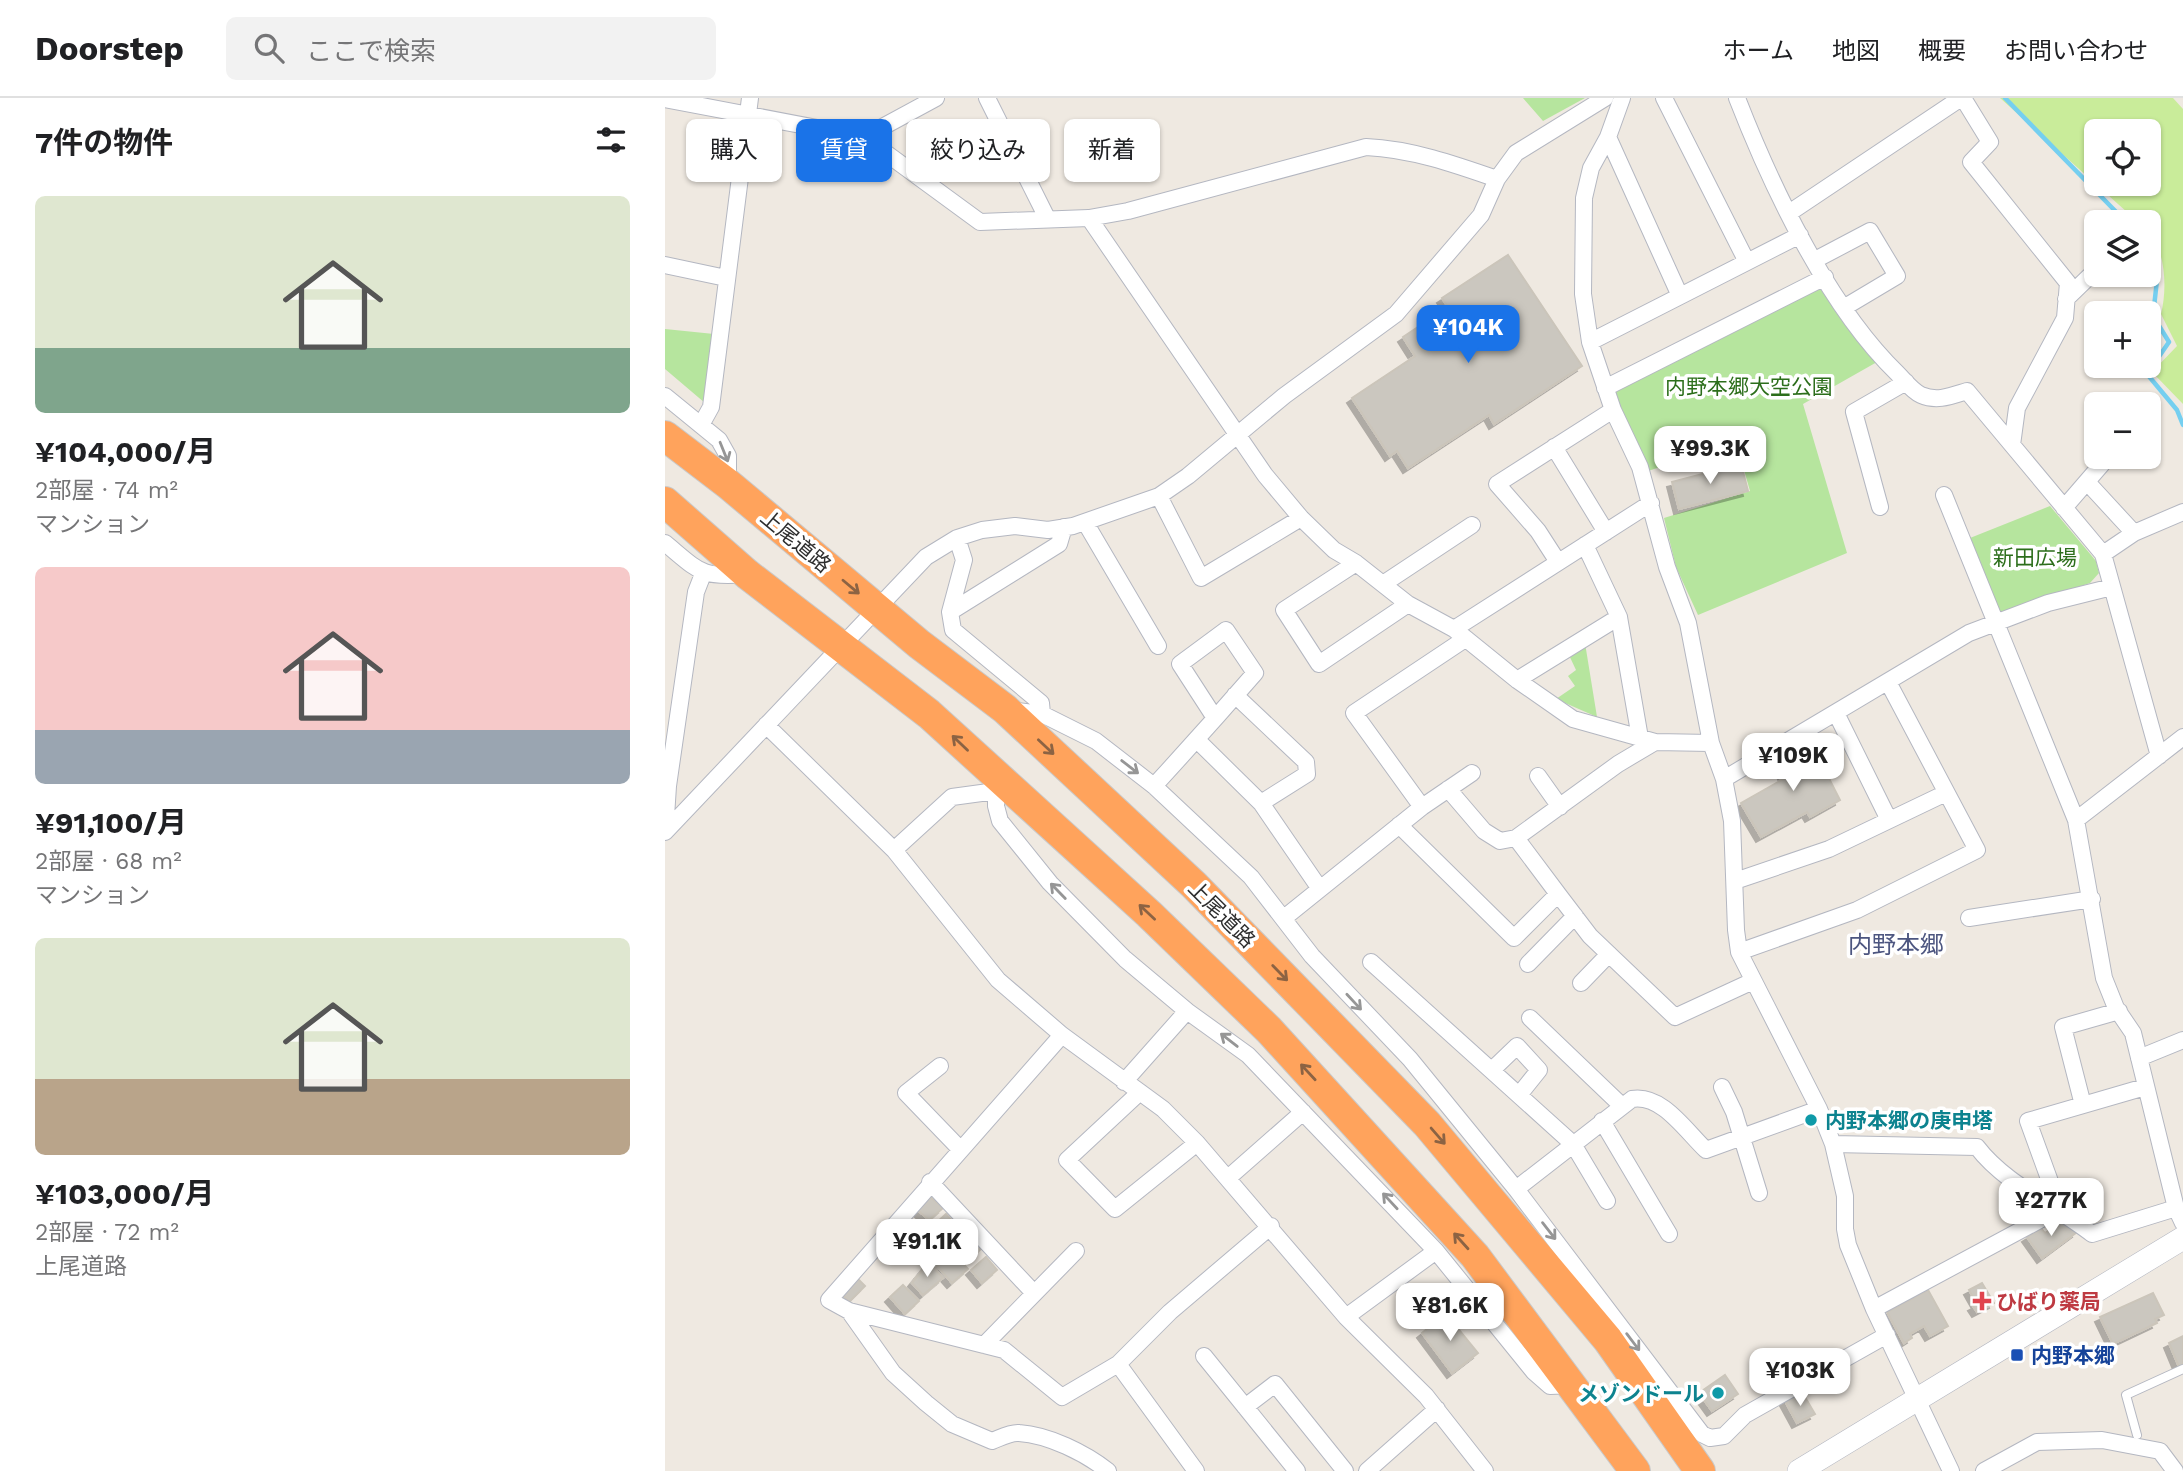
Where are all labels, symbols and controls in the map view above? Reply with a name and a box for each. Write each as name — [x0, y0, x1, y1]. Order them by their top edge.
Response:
search box — [226, 17, 716, 80]
text: Doorstep — [35, 29, 184, 68]
icon: search — [250, 29, 288, 67]
text: ここで検索 — [306, 36, 436, 66]
text: ホーム — [1723, 37, 1794, 65]
text: 地図 — [1832, 37, 1880, 65]
text: 概要 — [1918, 37, 1966, 65]
text: お問い合わせ — [2004, 37, 2148, 65]
chip: 購入 — [686, 119, 782, 182]
chip: 賃貸 — [796, 119, 892, 182]
chip: 絞り込み — [906, 119, 1050, 182]
chip: 新着 — [1064, 119, 1160, 182]
map controls — [2084, 119, 2161, 469]
button: locate — [2084, 119, 2161, 196]
icon: filters — [592, 121, 630, 159]
text: 7件の物件 — [35, 125, 173, 160]
button: layers — [2084, 210, 2161, 287]
icon: home — [270, 242, 396, 368]
button: + — [2084, 301, 2161, 378]
pin: ¥104K — [1419, 306, 1517, 365]
text: ¥104K — [1433, 314, 1503, 341]
park label: 内野本郷大空公園 — [1665, 374, 1833, 399]
button: − — [2084, 392, 2161, 469]
pin: ¥99.3K — [1653, 426, 1767, 486]
text: ¥104,000/月 — [35, 434, 216, 469]
text: ¥99.3K — [1670, 435, 1750, 462]
one-way arrow — [718, 441, 731, 462]
text: 2部屋 · 74 m² — [35, 477, 178, 504]
street label: 上尾道路 — [756, 504, 836, 578]
text: マンション — [35, 511, 150, 538]
park label: 新田広場 — [1993, 545, 2077, 570]
one-way arrow — [842, 579, 860, 595]
icon: home — [270, 613, 396, 739]
pin: ¥109K — [1744, 734, 1842, 793]
one-way arrow — [952, 735, 969, 752]
one-way arrow — [1036, 738, 1054, 755]
text: ¥109K — [1758, 742, 1828, 769]
one-way arrow — [1121, 760, 1139, 775]
text: ¥91,100/月 — [35, 805, 187, 840]
text: 2部屋 · 68 m² — [35, 848, 182, 875]
street label: 上尾道路 — [1183, 875, 1261, 953]
text: マンション — [35, 882, 150, 909]
one-way arrow — [1050, 883, 1067, 900]
one-way arrow — [1139, 904, 1156, 921]
district label: 内野本郷 — [1848, 931, 1944, 959]
one-way arrow — [1271, 964, 1288, 981]
icon: home — [270, 984, 396, 1110]
one-way arrow — [1346, 993, 1362, 1011]
one-way arrow — [1221, 1032, 1239, 1048]
one-way arrow — [1300, 1064, 1317, 1081]
place label: 内野本郷の庚申塔 — [1825, 1108, 1993, 1133]
marker: 内野本郷の庚申塔 — [1803, 1112, 1819, 1128]
one-way arrow — [1430, 1127, 1446, 1145]
text: ¥103,000/月 — [35, 1176, 215, 1211]
pin: ¥277K — [2002, 1178, 2100, 1238]
text: ¥277K — [2015, 1187, 2087, 1214]
one-way arrow — [1381, 1193, 1398, 1210]
text: 2部屋 · 72 m² — [35, 1219, 179, 1246]
pin: ¥91.1K — [870, 1220, 984, 1279]
one-way arrow — [1541, 1222, 1556, 1240]
text: ¥91.1K — [892, 1228, 962, 1255]
one-way arrow — [1453, 1232, 1469, 1250]
text: 上尾道路 — [35, 1253, 127, 1280]
pin: ¥81.6K — [1393, 1284, 1507, 1343]
place label: ひばり薬局 — [1996, 1289, 2101, 1314]
text: ¥81.6K — [1412, 1292, 1488, 1319]
marker: ひばり薬局 — [1974, 1293, 1990, 1309]
one-way arrow — [1626, 1332, 1640, 1351]
place label: 内野本郷 — [2031, 1343, 2115, 1368]
marker: 内野本郷 — [2009, 1347, 2025, 1363]
pin: ¥103K — [1751, 1348, 1849, 1408]
text: ¥103K — [1765, 1357, 1835, 1384]
place label: メゾンドール — [1578, 1381, 1704, 1406]
marker: メゾンドール — [1710, 1385, 1726, 1401]

